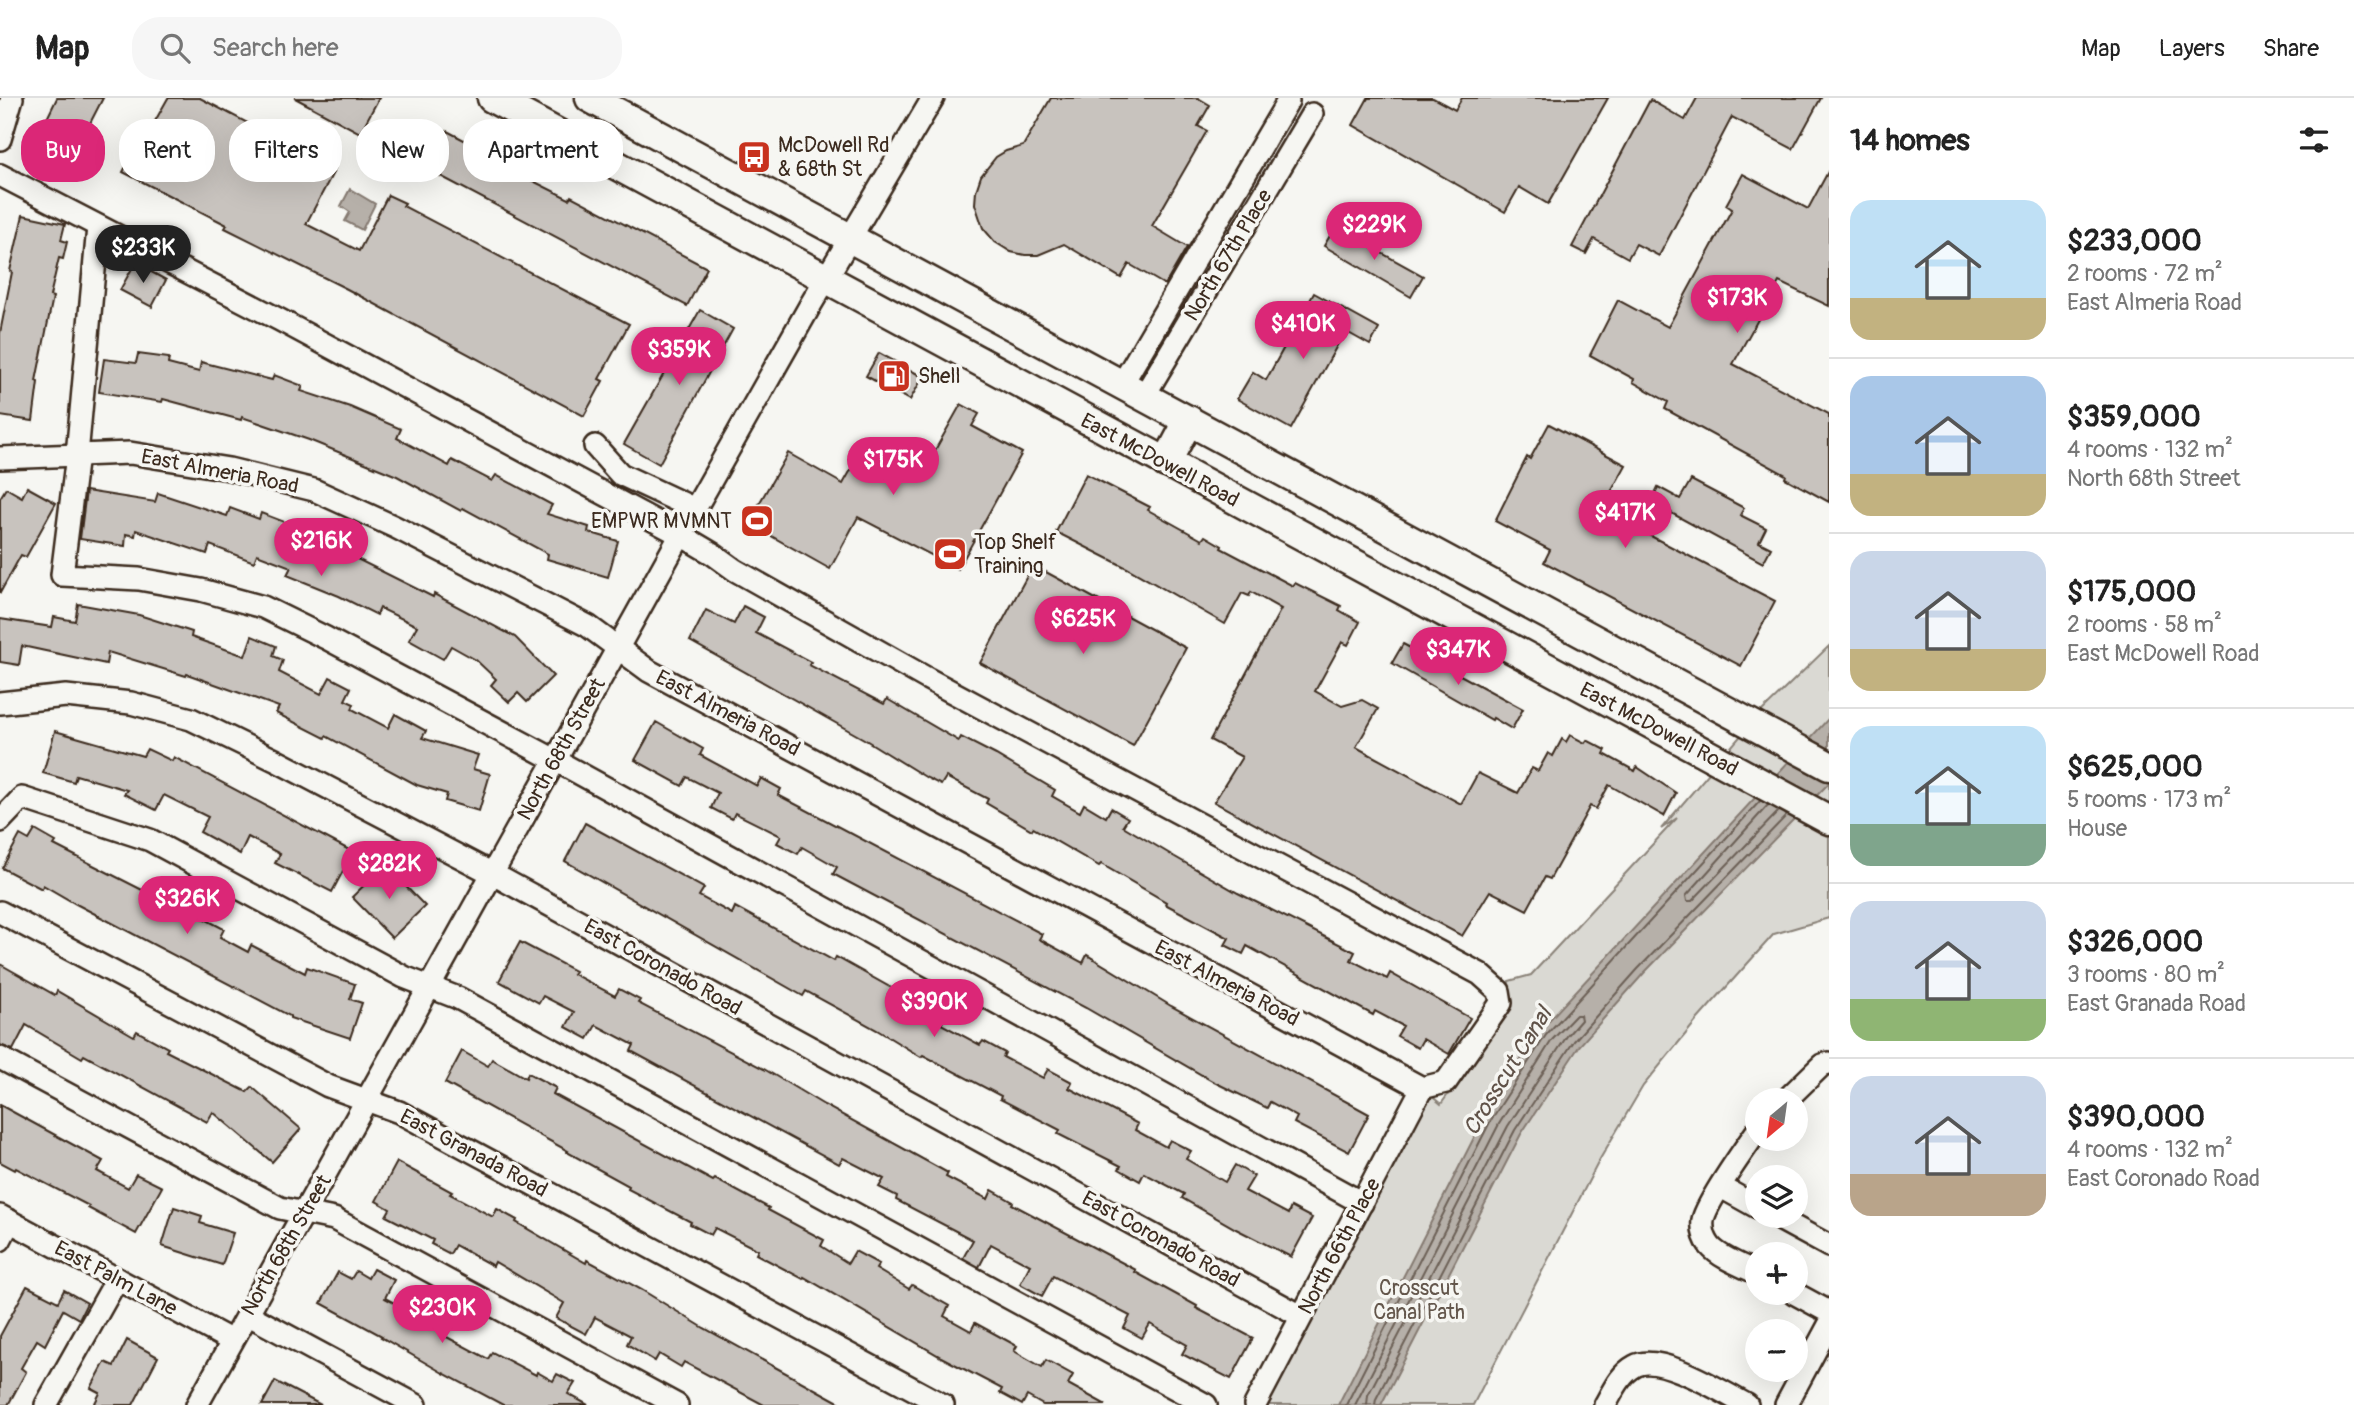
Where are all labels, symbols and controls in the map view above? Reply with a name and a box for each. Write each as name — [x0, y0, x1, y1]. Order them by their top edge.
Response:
search box — [132, 17, 622, 80]
text: Map — [35, 28, 90, 69]
icon: search — [156, 29, 194, 67]
text: Search here — [212, 32, 339, 64]
text: Map — [2081, 34, 2121, 63]
text: Layers — [2159, 34, 2225, 63]
text: Share — [2263, 34, 2319, 63]
chip: Buy — [21, 119, 105, 182]
chip: Rent — [119, 119, 215, 182]
chip: Filters — [229, 119, 342, 182]
chip: New — [356, 119, 449, 182]
chip: Apartment — [463, 119, 623, 182]
icon: filters — [2295, 121, 2333, 159]
text: 14 homes — [1850, 122, 1970, 159]
place label: McDowell Rd & 68th St — [778, 132, 890, 183]
bus stop icon: McDowell Rd & 68th St — [735, 138, 773, 176]
street label: North 67th Place — [1178, 184, 1279, 326]
pin: $229K — [1325, 202, 1423, 262]
text: $229K — [1342, 210, 1406, 239]
text: $233,000 — [2067, 222, 2202, 259]
pin: $233K — [94, 226, 192, 285]
icon: home — [1906, 228, 1990, 312]
text: $233K — [111, 233, 175, 262]
text: 2 rooms · 72 m² — [2067, 259, 2223, 288]
pin: $173K — [1688, 275, 1786, 335]
text: $173K — [1707, 283, 1767, 312]
text: East Almeria Road — [2067, 288, 2242, 317]
pin: $410K — [1254, 302, 1352, 361]
text: $410K — [1271, 309, 1335, 338]
pin: $359K — [630, 328, 728, 387]
text: $359K — [647, 335, 711, 364]
fuel station icon: Shell — [875, 357, 913, 395]
place label: Shell — [918, 363, 960, 390]
text: $359,000 — [2067, 398, 2201, 435]
icon: home — [1906, 404, 1990, 488]
street label: East McDowell Road — [1076, 407, 1244, 514]
text: 4 rooms · 132 m² — [2067, 435, 2233, 464]
pin: $175K — [844, 438, 942, 497]
street label: East Almeria Road — [139, 443, 301, 500]
text: $175K — [863, 445, 923, 474]
text: North 68th Street — [2067, 464, 2241, 493]
pin: $417K — [1576, 490, 1674, 550]
text: $417K — [1595, 498, 1655, 527]
sports icon: EMPWR MVMNT — [738, 502, 776, 540]
place label: EMPWR MVMNT — [591, 508, 732, 535]
pin: $216K — [272, 518, 370, 578]
text: $216K — [290, 526, 352, 555]
place label: Top Shelf Training — [974, 529, 1057, 580]
sports icon: Top Shelf Training — [931, 535, 969, 573]
text: $175,000 — [2067, 573, 2196, 610]
icon: home — [1906, 579, 1990, 663]
pin: $625K — [1034, 596, 1132, 656]
text: $625K — [1050, 604, 1116, 633]
text: 2 rooms · 58 m² — [2067, 610, 2222, 639]
pin: $347K — [1409, 628, 1507, 687]
text: $347K — [1426, 635, 1490, 664]
text: East McDowell Road — [2067, 639, 2259, 668]
street label: East Almeria Road — [651, 664, 805, 763]
street label: North 68th Street — [511, 673, 612, 825]
street label: East McDowell Road — [1575, 676, 1743, 783]
text: $625,000 — [2067, 748, 2203, 785]
icon: home — [1906, 754, 1990, 838]
text: 5 rooms · 173 m² — [2067, 785, 2231, 814]
text: House — [2067, 814, 2127, 843]
pin: $282K — [340, 842, 438, 901]
text: $282K — [357, 849, 421, 878]
pin: $326K — [138, 876, 236, 936]
text: $326K — [154, 884, 220, 913]
street label: East Coronado Road — [579, 913, 746, 1022]
text: $326,000 — [2067, 923, 2203, 960]
icon: home — [1906, 929, 1990, 1013]
street label: East Almeria Road — [1150, 934, 1304, 1033]
text: 3 rooms · 80 m² — [2067, 960, 2225, 989]
pin: $390K — [885, 979, 983, 1039]
text: $390K — [901, 987, 967, 1016]
text: East Granada Road — [2067, 989, 2246, 1018]
water label: Crosscut Canal — [1457, 1000, 1560, 1141]
north arrow — [1745, 1088, 1808, 1152]
map controls — [1745, 1088, 1808, 1382]
text: $390,000 — [2067, 1098, 2205, 1135]
street label: East Granada Road — [395, 1103, 552, 1204]
icon: home — [1906, 1104, 1990, 1188]
text: 4 rooms · 132 m² — [2067, 1135, 2233, 1164]
text: East Coronado Road — [2067, 1164, 2260, 1193]
button: layers — [1745, 1165, 1808, 1228]
street label: North 68th Street — [235, 1169, 338, 1321]
street label: North 66th Place — [1292, 1173, 1387, 1319]
street label: East Coronado Road — [1077, 1185, 1244, 1294]
street label: East Palm Lane — [50, 1235, 182, 1322]
button: + — [1745, 1242, 1808, 1305]
park label: Crosscut Canal Path — [1373, 1275, 1465, 1326]
pin: $230K — [393, 1286, 491, 1345]
text: $230K — [408, 1293, 476, 1322]
button: − — [1745, 1319, 1808, 1382]

